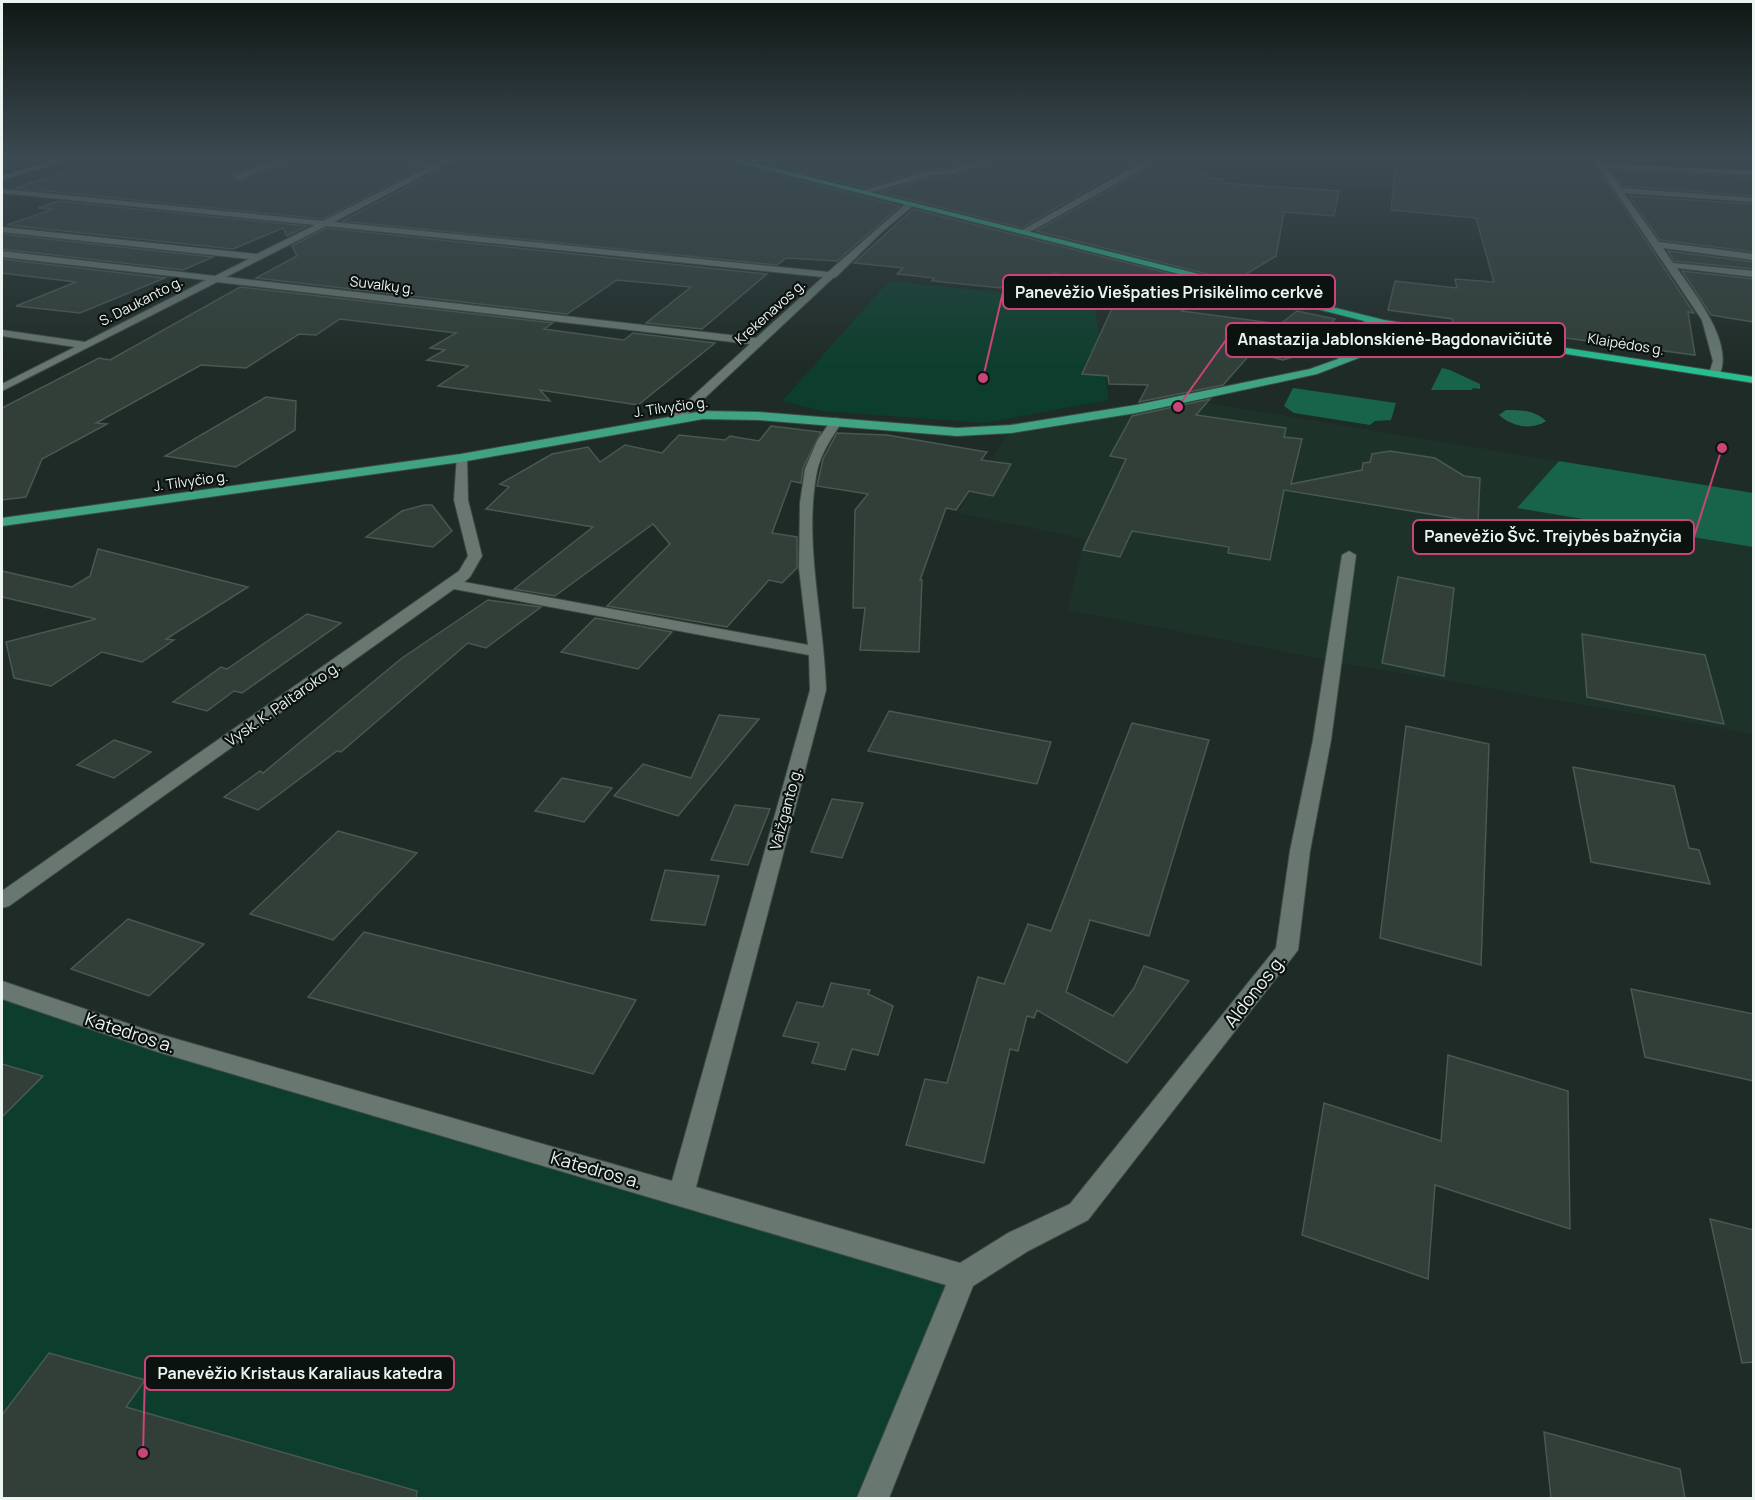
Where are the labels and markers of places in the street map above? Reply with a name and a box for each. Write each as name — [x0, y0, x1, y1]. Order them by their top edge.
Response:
callout: Panevėžio Viešpaties Prisikėlimo cerkvė — [1003, 275, 1335, 309]
callout: Anastazija Jablonskienė-Bagdonavičiūtė — [1226, 323, 1565, 357]
callout: Panevėžio Švč. Trejybės bažnyčia — [1413, 520, 1694, 554]
callout: Panevėžio Kristaus Karaliaus katedra — [145, 1356, 454, 1390]

